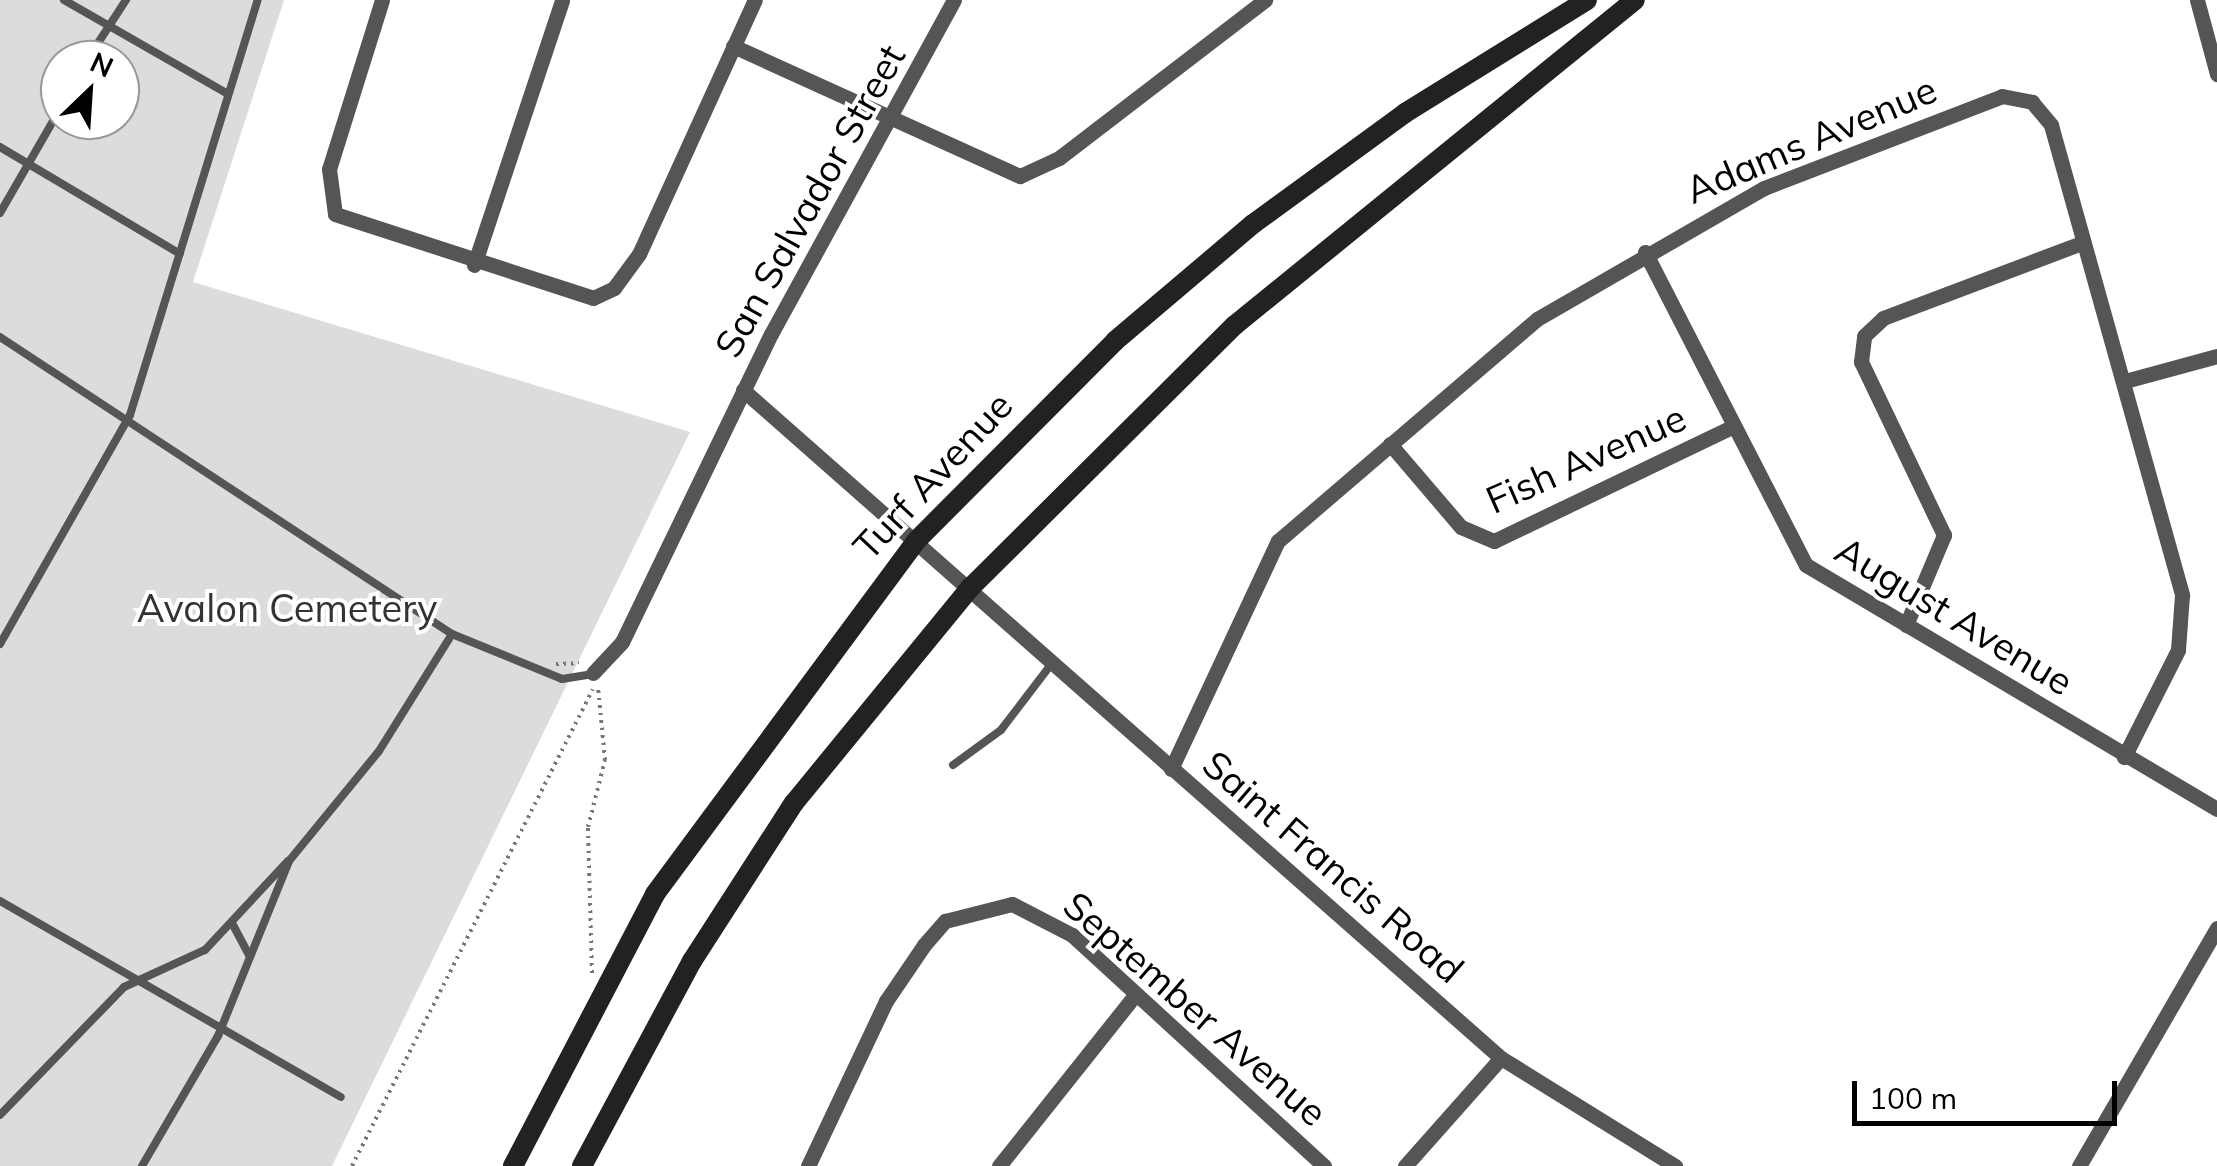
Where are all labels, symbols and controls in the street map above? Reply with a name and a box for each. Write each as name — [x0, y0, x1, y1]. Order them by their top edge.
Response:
street label: San Salvador Street — [705, 37, 915, 365]
north arrow — [40, 40, 140, 140]
text: N — [85, 44, 119, 84]
street label: Adams Avenue — [1679, 67, 1943, 213]
street label: Turf Avenue — [844, 383, 1022, 569]
street label: Fish Avenue — [1479, 395, 1693, 523]
street label: August Avenue — [1827, 527, 2081, 705]
park label: Avalon Cemetery — [137, 586, 437, 632]
street label: Saint Francis Road — [1193, 741, 1473, 993]
street label: September Avenue — [1054, 882, 1336, 1136]
scale bar — [1857, 1061, 2122, 1123]
text: 100 m — [1869, 1079, 1957, 1117]

